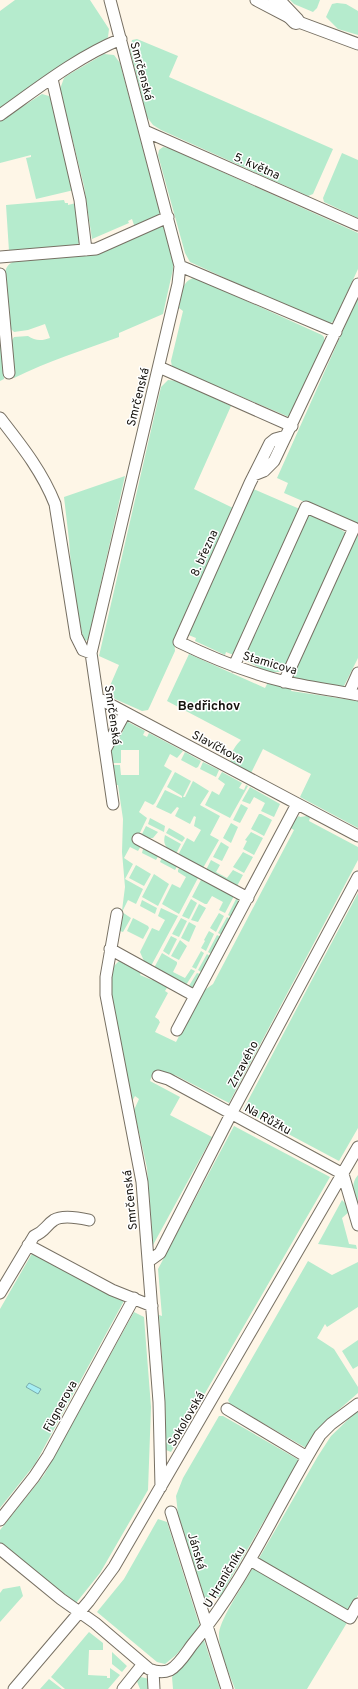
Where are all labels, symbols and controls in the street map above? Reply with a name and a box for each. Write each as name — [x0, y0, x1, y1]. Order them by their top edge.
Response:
street label: Smrčenská — [126, 40, 157, 102]
street label: 5. května — [231, 150, 282, 184]
street label: Smrčenská — [124, 366, 154, 428]
street label: 8. března — [188, 528, 222, 579]
street label: Stamicova — [241, 649, 299, 679]
street label: Smrčenská — [100, 684, 124, 746]
district label: Bedřichov — [178, 699, 240, 715]
street label: Slavíčkova — [189, 728, 246, 768]
street label: Zrzavého — [225, 1038, 263, 1091]
street label: Na Růžku — [241, 1101, 294, 1139]
street label: Smrčenská — [120, 1169, 142, 1231]
street label: Fügnerova — [40, 1378, 82, 1435]
street label: Sokolovská — [165, 1389, 209, 1450]
street label: Jánská — [183, 1531, 209, 1572]
street label: U Hraničníku — [200, 1544, 249, 1611]

